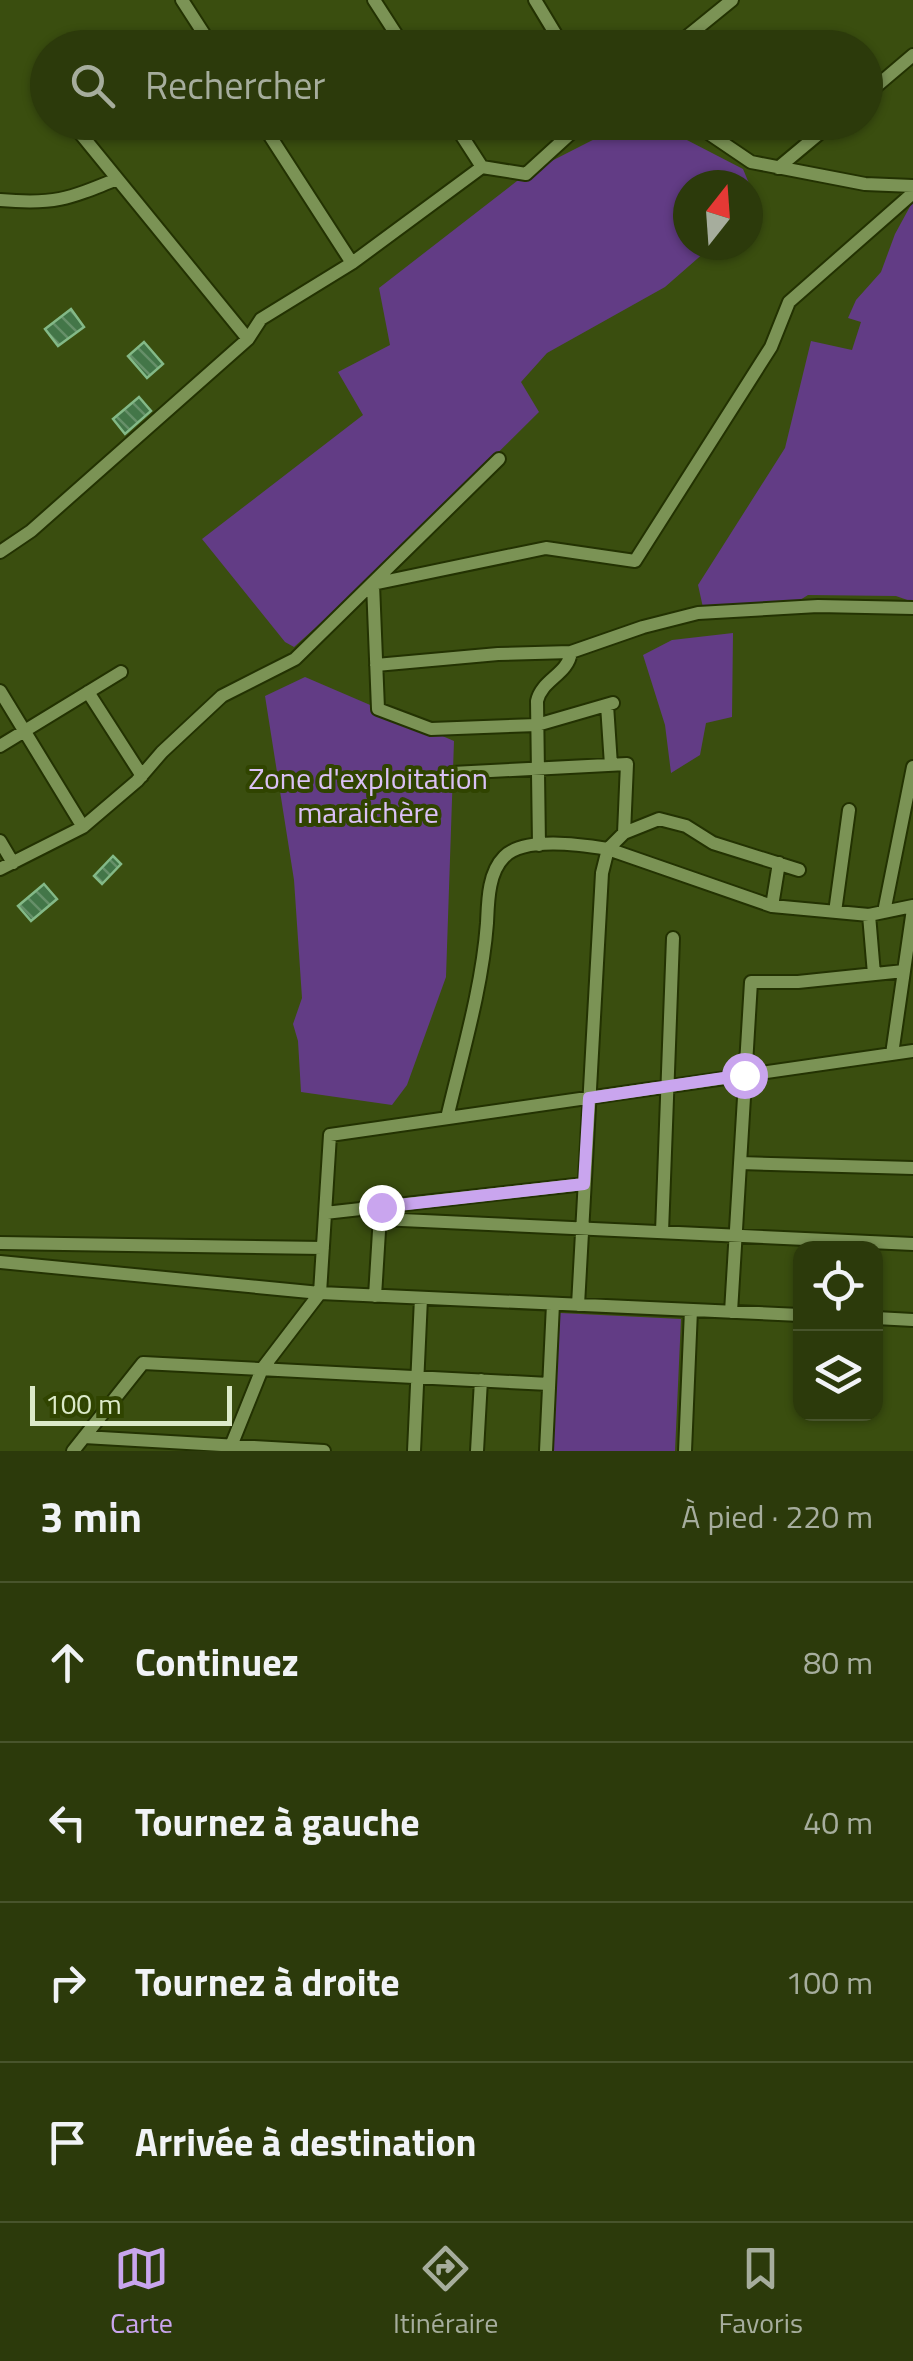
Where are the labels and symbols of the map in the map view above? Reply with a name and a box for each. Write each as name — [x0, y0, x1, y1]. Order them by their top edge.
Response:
north arrow — [673, 170, 763, 260]
park label: Zone d'exploitation maraichère — [248, 755, 488, 835]
route start — [722, 1053, 768, 1099]
route end — [359, 1185, 405, 1231]
scale bar — [30, 1381, 232, 1426]

